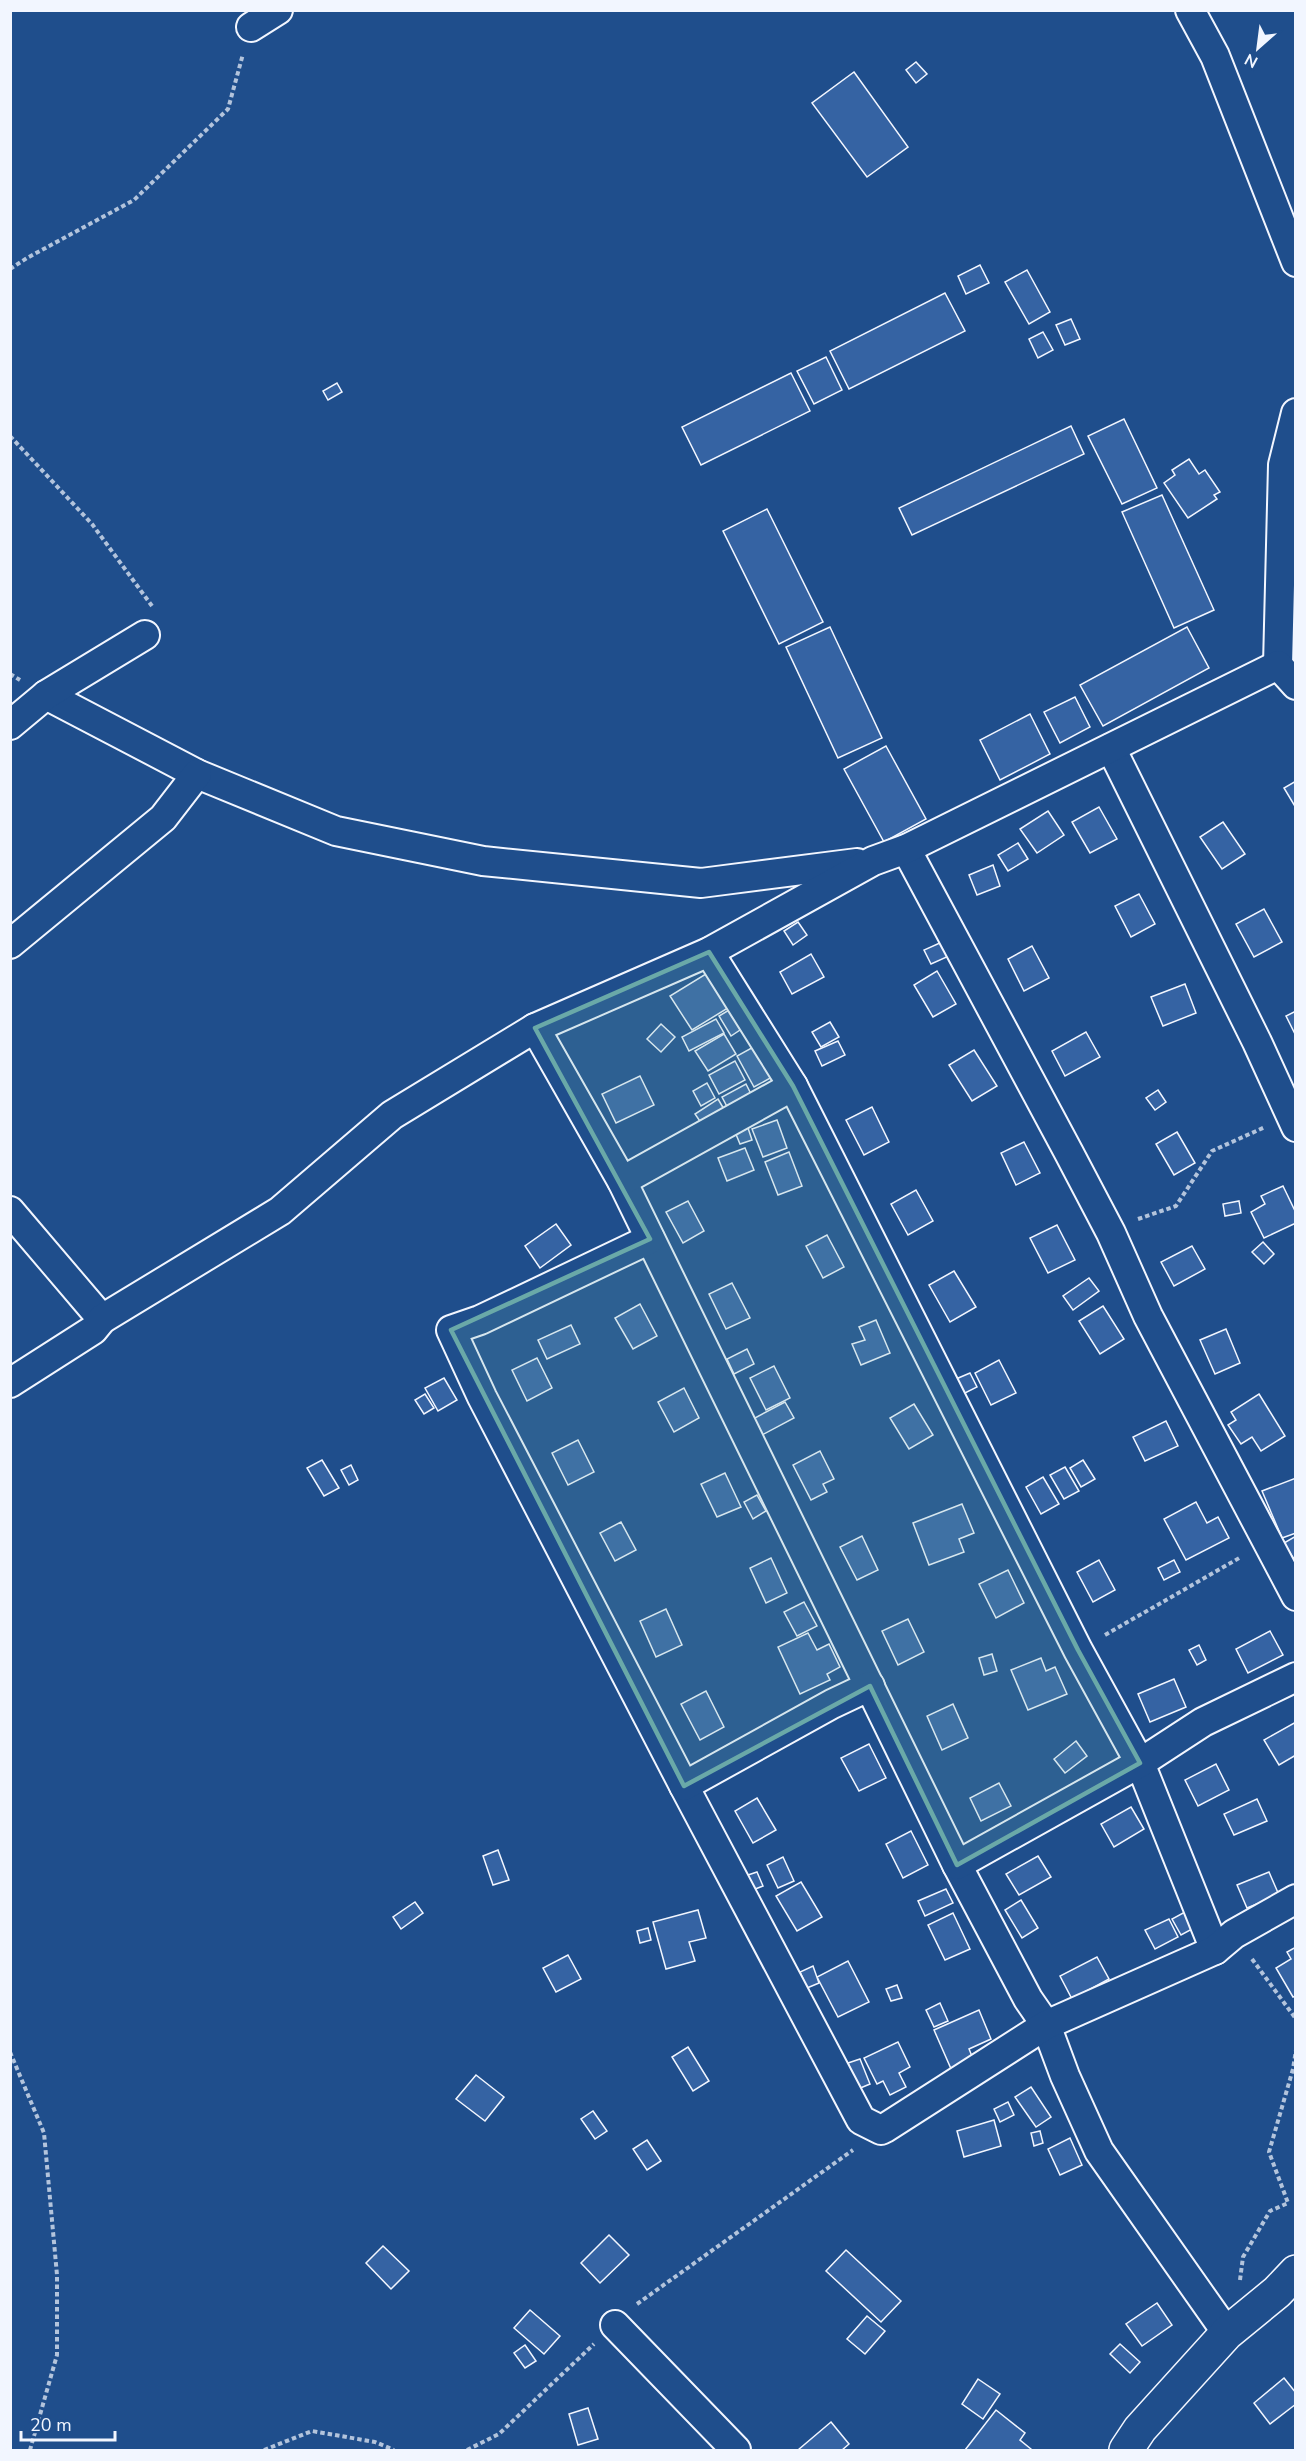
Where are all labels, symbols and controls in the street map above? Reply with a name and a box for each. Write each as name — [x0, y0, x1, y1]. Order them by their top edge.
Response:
north arrow — [1228, 18, 1288, 78]
text: N — [1241, 48, 1262, 73]
scale bar — [21, 2404, 116, 2442]
text: 20 m — [30, 2413, 72, 2437]

